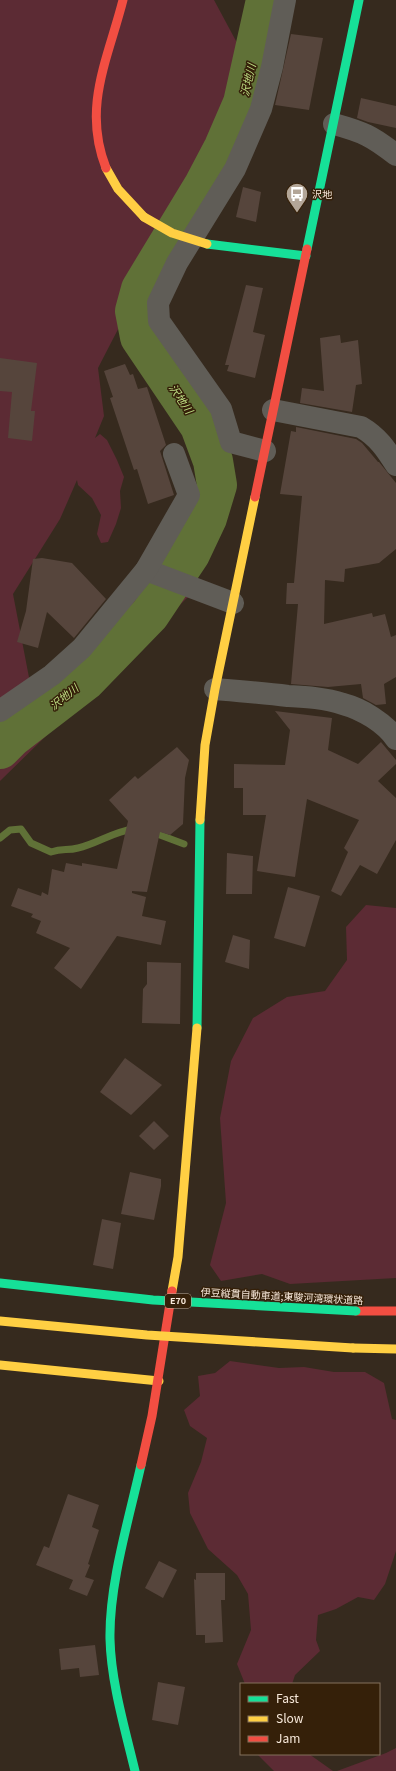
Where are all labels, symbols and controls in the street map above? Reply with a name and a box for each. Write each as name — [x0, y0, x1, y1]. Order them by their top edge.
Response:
water label: 沢地川 — [236, 61, 259, 98]
bus stop icon: 沢地 — [284, 181, 310, 214]
place label: 沢地 — [312, 186, 333, 201]
water label: 沢地川 — [166, 380, 198, 417]
water label: 沢地川 — [46, 679, 82, 713]
street label: 伊豆縦貫自動車道;東駿河湾環状道路 — [200, 1284, 364, 1307]
road number: E70 — [165, 1294, 191, 1308]
legend — [240, 1683, 380, 1755]
text: Fast — [276, 1689, 299, 1706]
text: Slow — [276, 1709, 304, 1726]
text: Jam — [276, 1729, 300, 1746]

